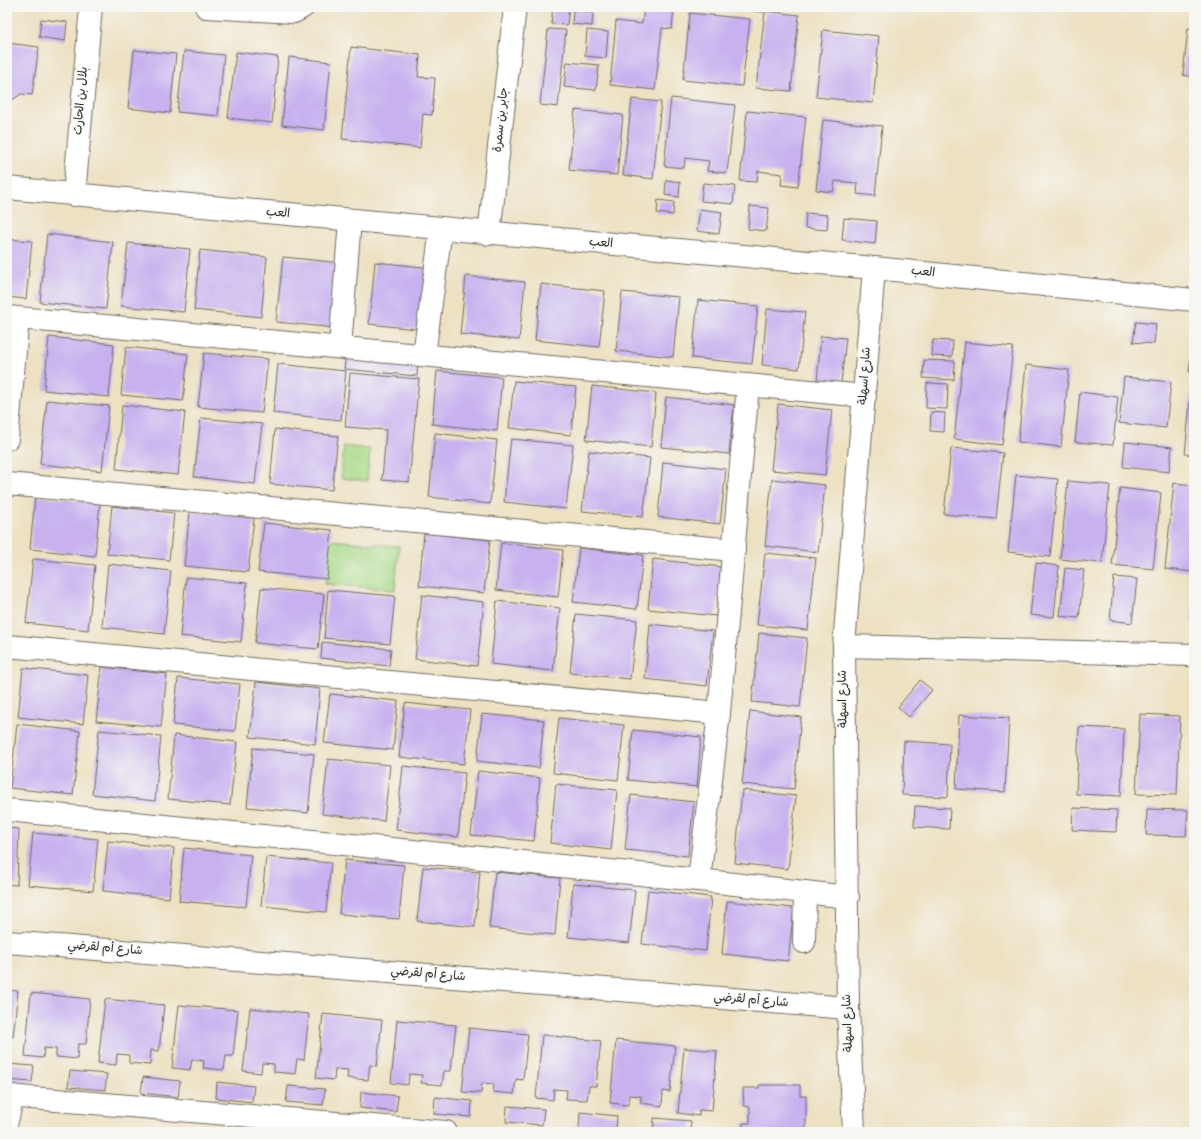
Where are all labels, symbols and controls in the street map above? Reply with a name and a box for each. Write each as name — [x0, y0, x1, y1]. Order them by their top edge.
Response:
street label: بلال بن الحارث — [72, 66, 92, 136]
street label: جابر بن سمرة — [492, 87, 512, 153]
street label: العب — [265, 206, 291, 222]
street label: العب — [588, 236, 614, 252]
street label: العب — [910, 265, 936, 281]
street label: شارع اسهلة — [857, 347, 875, 405]
street label: شارع اسهلة — [836, 670, 852, 728]
street label: شارع أم لقرضي — [67, 937, 143, 961]
street label: شارع أم لقرضي — [390, 963, 466, 987]
street label: شارع أم لقرضي — [713, 989, 789, 1013]
street label: شارع اسهلة — [841, 994, 857, 1052]

